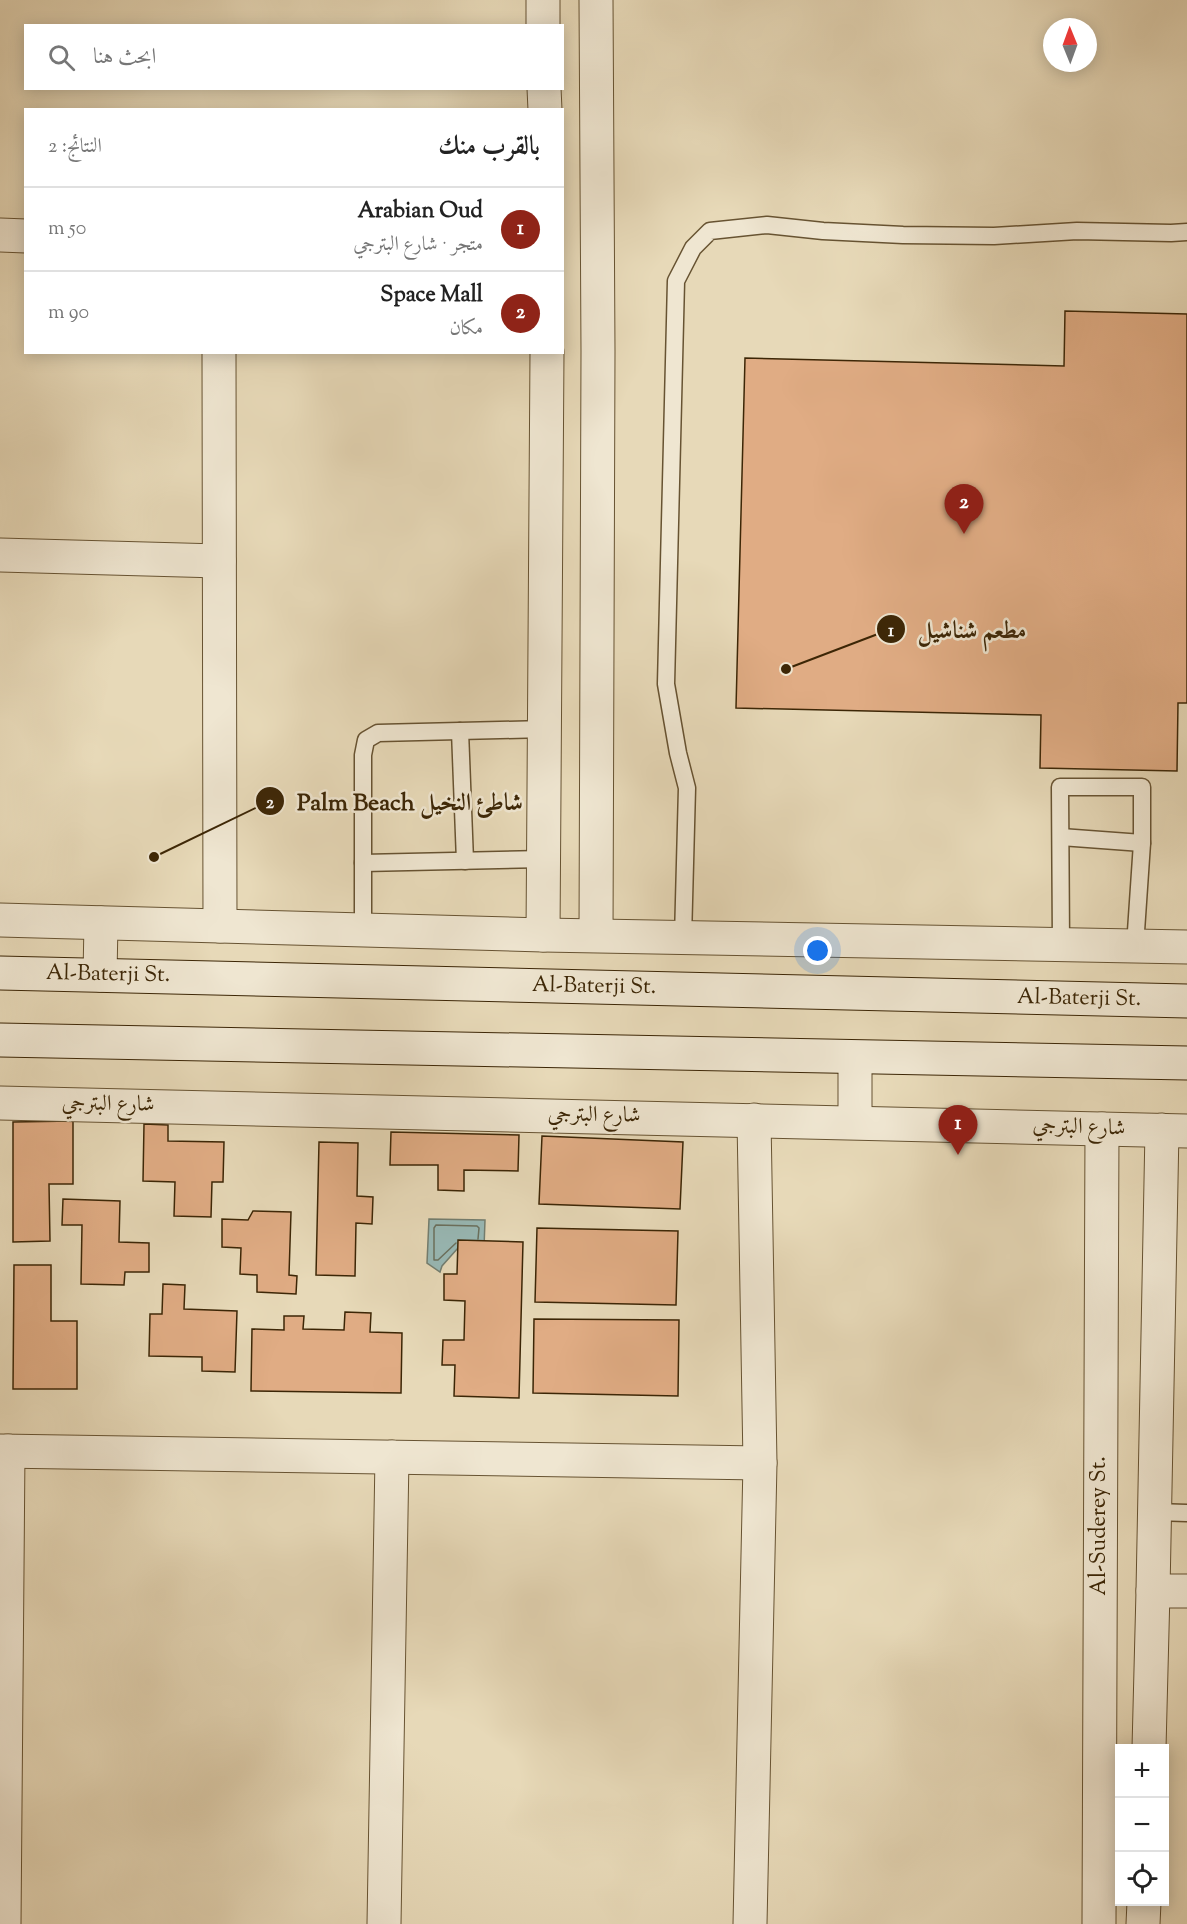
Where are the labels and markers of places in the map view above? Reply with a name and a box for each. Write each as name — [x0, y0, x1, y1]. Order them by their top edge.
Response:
pin: 2 — [944, 484, 984, 534]
callout: مطعم شناشيل — [876, 608, 1038, 650]
callout: Palm Beach شاطئ النخيل — [255, 780, 535, 822]
pin: 1 — [938, 1106, 978, 1155]

